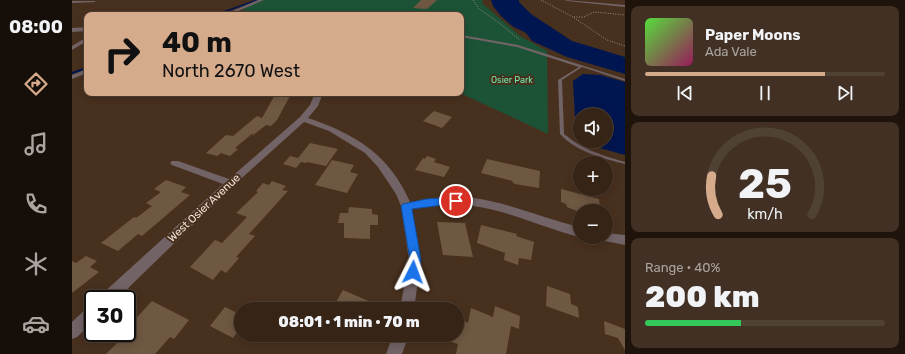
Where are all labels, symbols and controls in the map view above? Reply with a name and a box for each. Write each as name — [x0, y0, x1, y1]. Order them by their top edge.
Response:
text: 08:00 — [9, 16, 63, 38]
text: 40 m — [162, 26, 232, 59]
text: Paper Moons — [705, 26, 801, 44]
icon: right — [96, 28, 148, 80]
text: Ada Vale — [705, 44, 757, 59]
text: North 2670 West — [162, 60, 300, 82]
icon: directions — [22, 70, 50, 98]
park label: Osier Park — [491, 75, 533, 85]
icon: previous — [674, 82, 696, 104]
icon: pause — [754, 82, 776, 104]
icon: next — [834, 82, 856, 104]
map controls — [573, 108, 613, 244]
button: sound — [573, 108, 613, 148]
icon: music — [22, 130, 50, 158]
button: + — [573, 156, 613, 196]
text: 25 — [738, 159, 792, 208]
street label: West Osier Avenue — [165, 171, 243, 245]
pin — [439, 184, 473, 218]
icon: phone — [22, 190, 50, 218]
icon: arrive — [445, 190, 467, 212]
button: − — [573, 204, 613, 244]
text: km/h — [747, 206, 783, 223]
icon: climate — [22, 250, 50, 278]
position arrow — [392, 251, 434, 293]
text: Range · 40% — [645, 260, 721, 275]
text: 200 km — [645, 279, 759, 315]
speed limit sign: 30 — [84, 290, 136, 342]
icon: car — [22, 310, 50, 338]
text: 08:01 · 1 min · 70 m — [278, 313, 420, 331]

